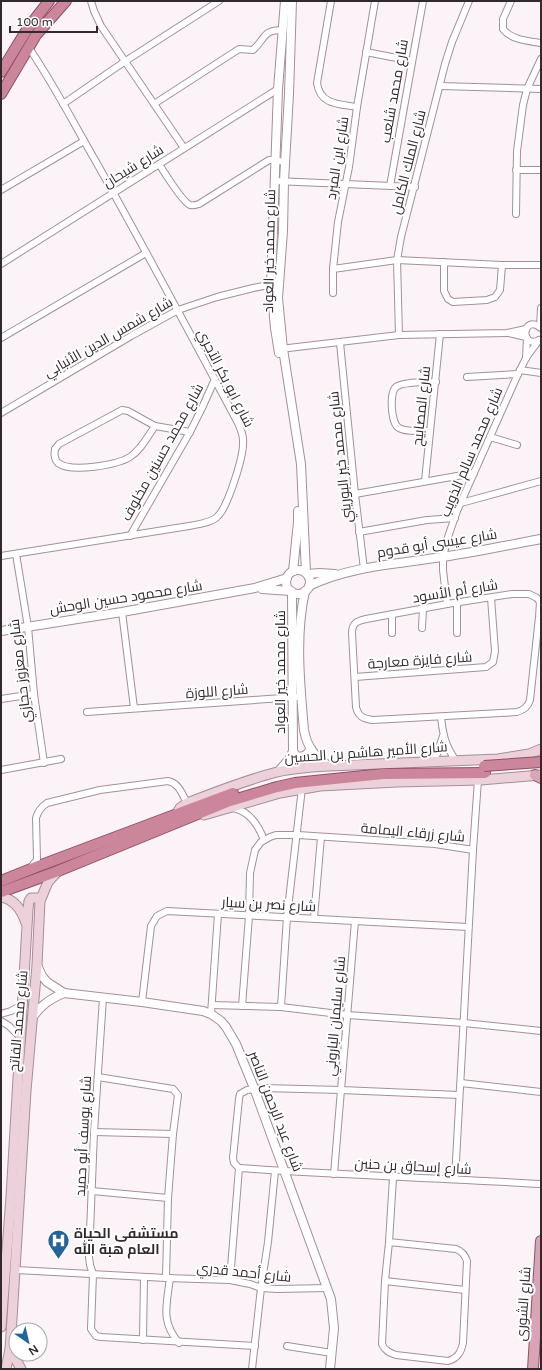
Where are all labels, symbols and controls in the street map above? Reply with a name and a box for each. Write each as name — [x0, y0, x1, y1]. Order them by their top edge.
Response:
scale bar — [10, 8, 97, 34]
text: 100 m — [16, 15, 53, 29]
street label: شارع محمد شلعب — [377, 38, 412, 144]
street label: شارع الملك الكامل — [387, 108, 430, 216]
street label: شارع ابن المبرد — [323, 115, 352, 201]
street label: شارع شيحان — [100, 141, 167, 192]
street label: شارع محمد خير العواد — [260, 189, 279, 313]
street label: شارع شمس الدين الأنبابي — [41, 294, 177, 384]
street label: شارع ابو بكر الآجري — [191, 326, 258, 432]
street label: شارع المصابيح — [409, 365, 434, 447]
street label: شارع محمد حسنين مخلوف — [118, 381, 207, 524]
street label: شارع محمد سالم الذويب — [436, 385, 507, 520]
street label: شارع محمد خير البوريني — [325, 390, 359, 524]
street label: شارع عيسى أبو قدوم — [376, 525, 499, 562]
street label: شارع أم الأسود — [411, 575, 499, 608]
street label: شارع محمود حسين الوحش — [48, 577, 204, 618]
street label: شارع محمد خير العواد — [272, 610, 289, 734]
street label: شارع معزوز حجازي — [6, 618, 38, 724]
street label: شارع فايزة معارجة — [367, 648, 473, 673]
street label: شارع اللوزة — [185, 681, 249, 702]
street label: شارع الأمير هاشم بن الحسين — [284, 738, 448, 768]
street label: شارع زرقاء اليمامة — [360, 819, 466, 846]
street label: شارع نصر بن سيار — [220, 893, 317, 915]
street label: شارع سليمان الباروني — [322, 955, 352, 1077]
street label: شارع محمد الفاتح — [6, 969, 31, 1073]
street label: شارع عبد الرحمن الناصر — [244, 1048, 306, 1174]
street label: شارع يوسف أبو حميد — [71, 1075, 95, 1197]
street label: شارع إسحاق بن حنين — [354, 1155, 472, 1178]
place label: مستشفى الحياة العام هبة الله — [74, 1225, 178, 1259]
hospital icon: مستشفى الحياة العام هبة الله — [46, 1228, 72, 1261]
street label: شارع أحمد قدري — [195, 1258, 292, 1289]
street label: شارع الشورى — [512, 1266, 535, 1342]
north arrow — [8, 1322, 48, 1362]
text: N — [26, 1342, 41, 1358]

